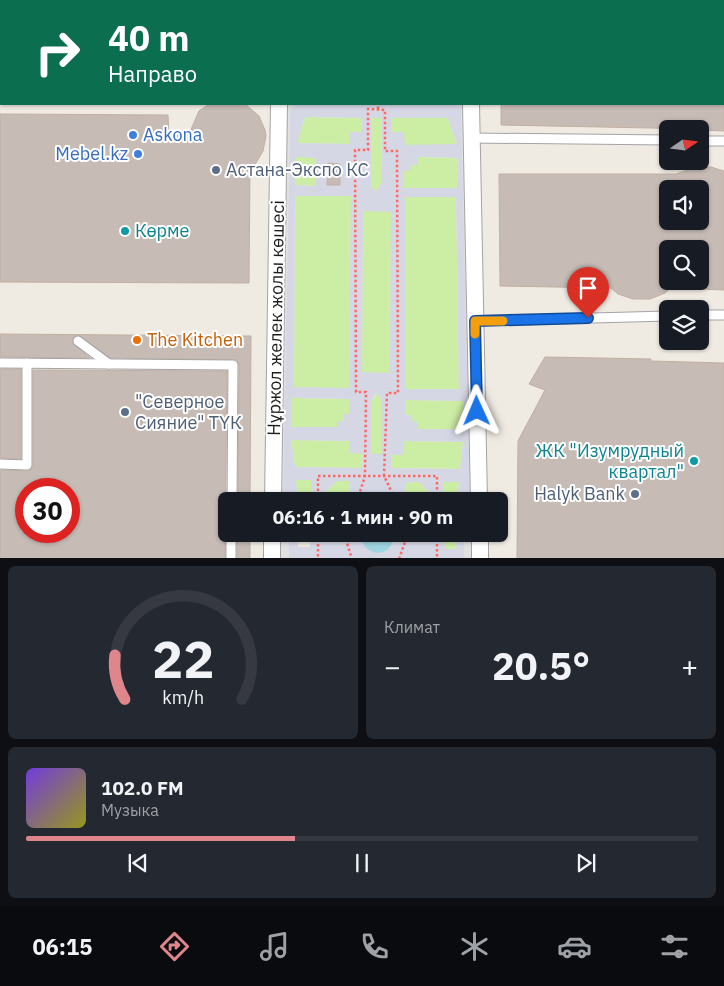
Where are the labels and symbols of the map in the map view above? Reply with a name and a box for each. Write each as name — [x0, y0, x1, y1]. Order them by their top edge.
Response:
north arrow — [659, 120, 709, 170]
place label: Askona — [143, 123, 203, 146]
marker: Askona — [127, 129, 139, 141]
place label: Mebel.kz — [55, 142, 128, 165]
marker: Mebel.kz — [132, 148, 144, 160]
place label: Астана-Экспо КС — [226, 158, 369, 181]
marker: Астана-Экспо КС — [210, 164, 222, 176]
street label: Нұржол желек жолы көшесі — [262, 200, 289, 436]
place label: Көрме — [135, 219, 190, 242]
marker: Көрме — [119, 225, 131, 237]
pin — [567, 267, 609, 318]
place label: The Kitchen — [147, 328, 243, 351]
marker: The Kitchen — [131, 334, 143, 346]
position arrow — [450, 384, 502, 436]
place label: "Северное Cияние" ТҮК — [135, 390, 242, 434]
marker: "Северное Cияние" ТҮК — [119, 406, 131, 418]
place label: ЖК "Изумрудный квартал" — [536, 439, 684, 483]
marker: ЖК "Изумрудный квартал" — [688, 455, 700, 467]
speed limit sign: 30 — [15, 478, 80, 543]
place label: Halyk Bank — [534, 482, 626, 505]
marker: Halyk Bank — [629, 488, 641, 500]

